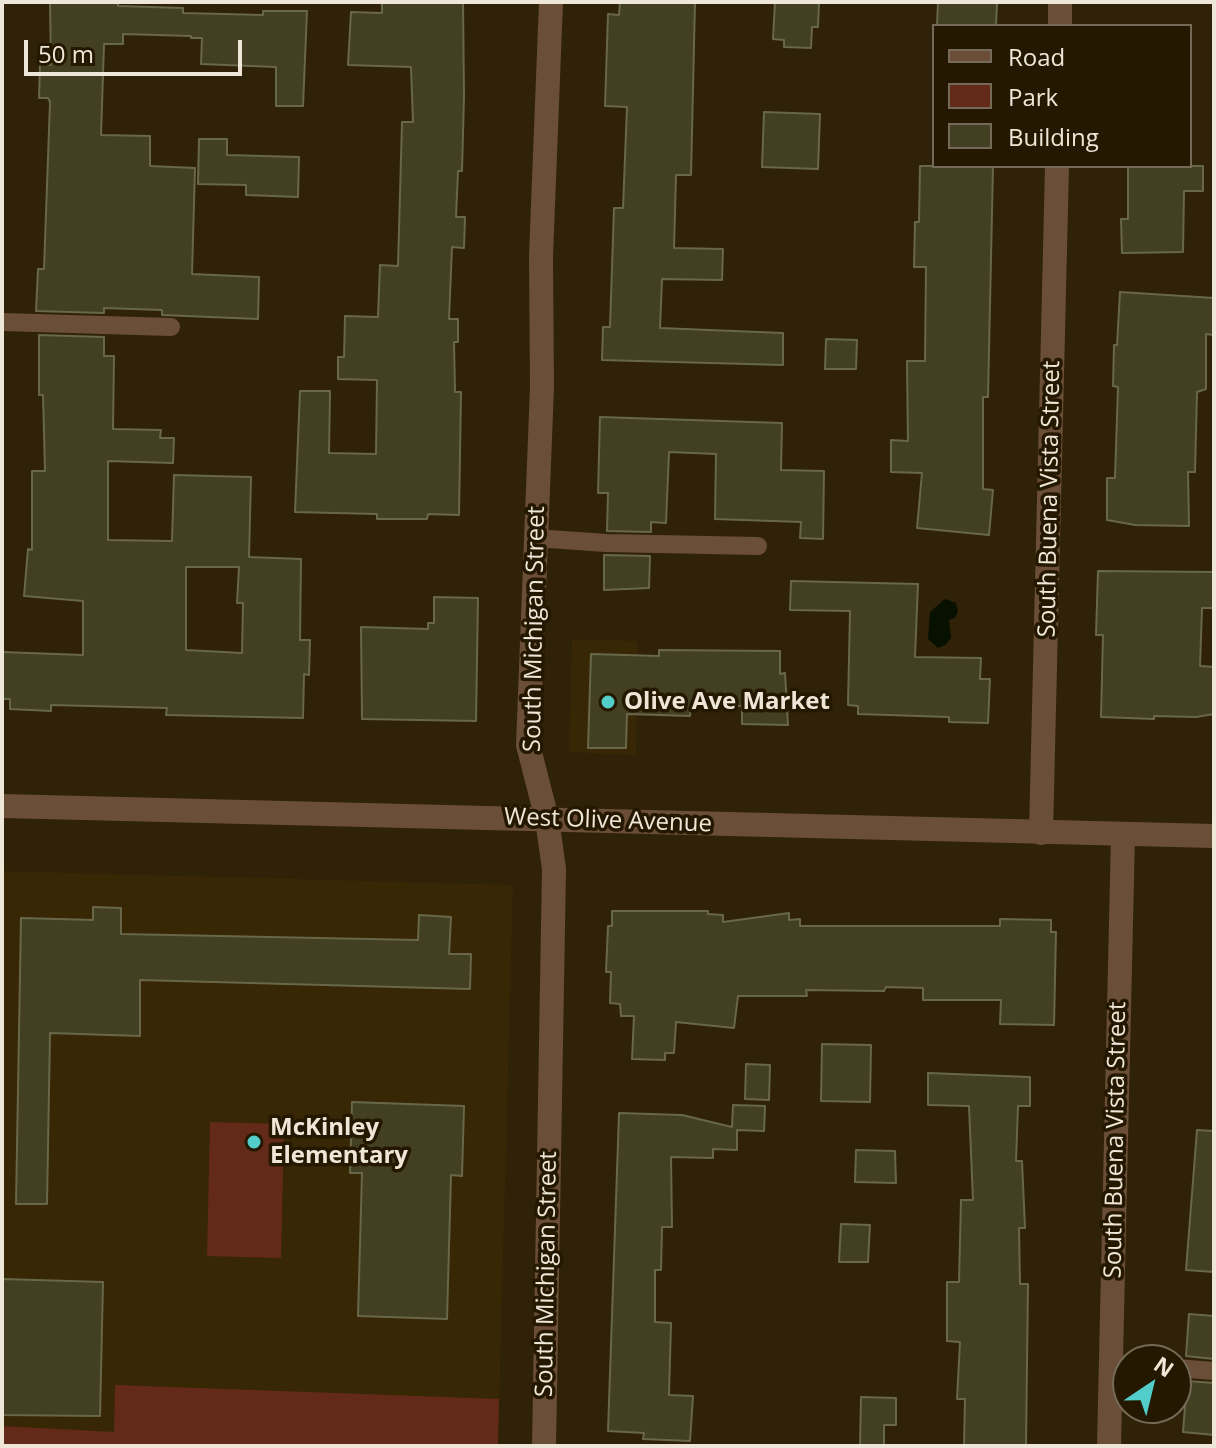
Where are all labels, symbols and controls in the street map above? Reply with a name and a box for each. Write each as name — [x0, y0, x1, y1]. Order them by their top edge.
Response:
scale bar — [28, 24, 246, 74]
legend — [932, 24, 1192, 168]
text: 50 m — [38, 37, 94, 70]
text: Road — [1008, 40, 1065, 73]
text: Park — [1008, 80, 1058, 113]
text: Building — [1008, 120, 1099, 153]
street label: South Buena Vista Street — [1033, 360, 1067, 638]
street label: South Michigan Street — [518, 506, 552, 752]
place label: Olive Ave Market — [624, 688, 830, 716]
marker: Olive Ave Market — [599, 693, 617, 711]
street label: West Olive Avenue — [504, 803, 712, 839]
street label: South Buena Vista Street — [1099, 1001, 1133, 1279]
place label: McKinley Elementary — [270, 1114, 408, 1170]
marker: McKinley Elementary — [245, 1133, 263, 1151]
street label: South Michigan Street — [530, 1151, 564, 1397]
north arrow — [1112, 1344, 1192, 1424]
text: N — [1149, 1349, 1181, 1383]

